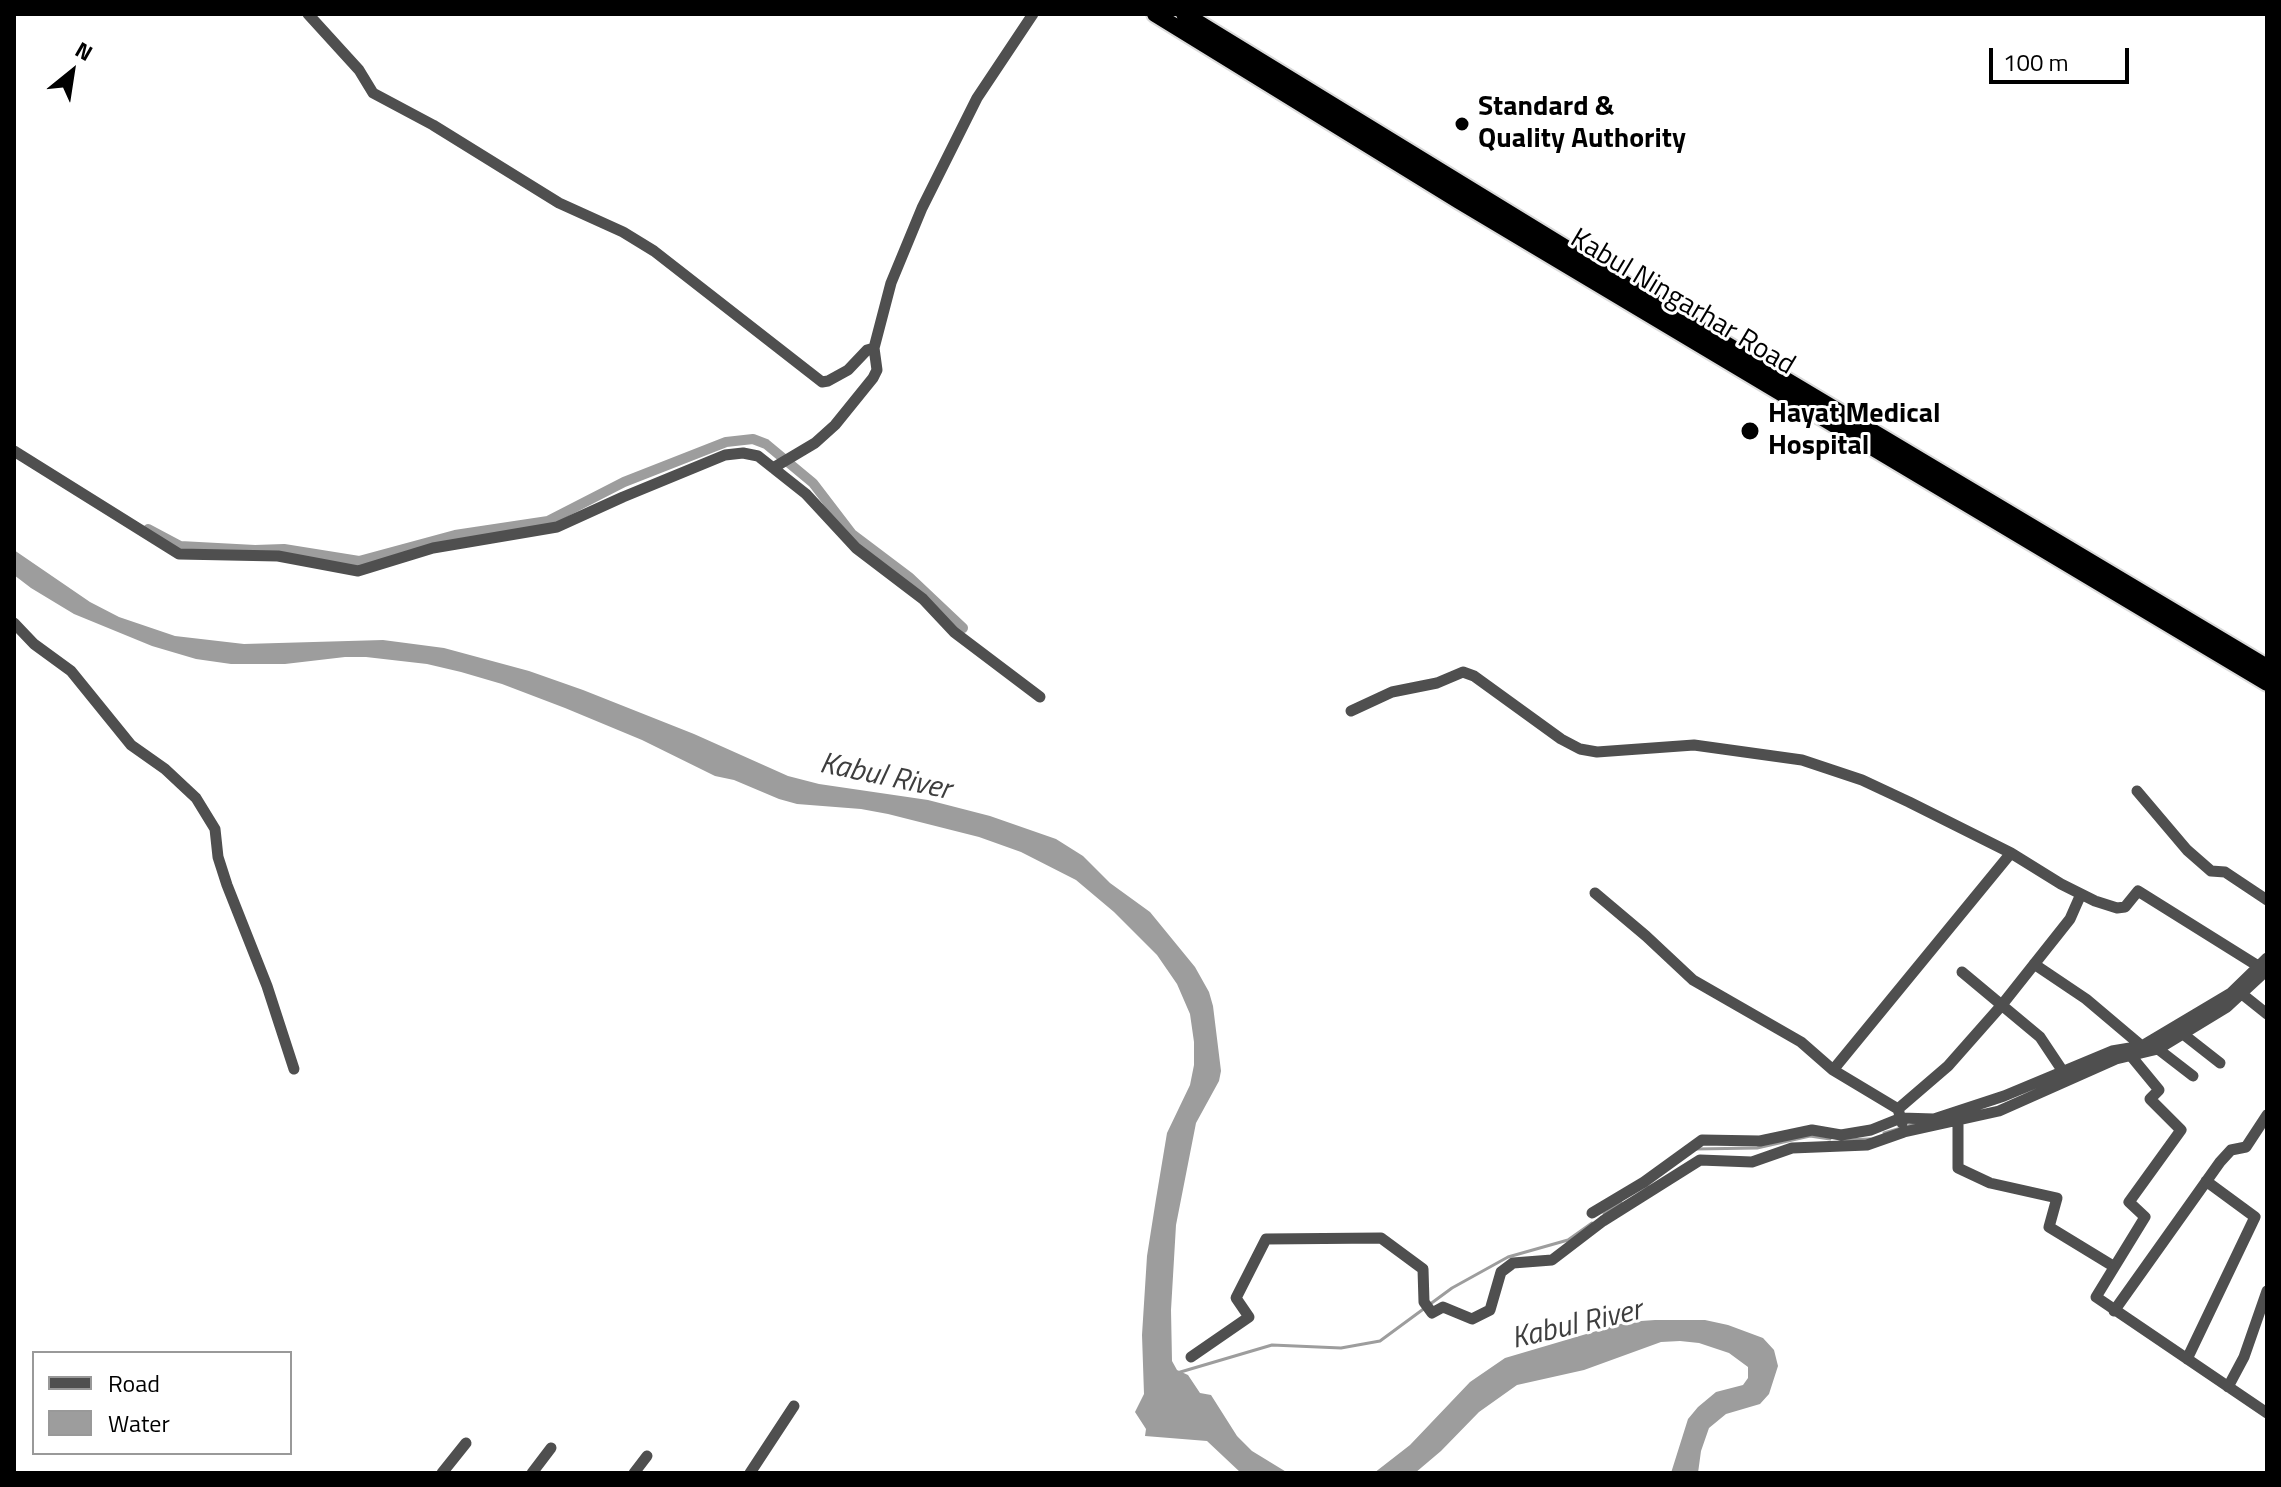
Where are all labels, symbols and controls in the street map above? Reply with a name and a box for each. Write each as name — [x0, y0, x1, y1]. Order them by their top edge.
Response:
north arrow — [32, 32, 112, 112]
scale bar — [1993, 32, 2133, 82]
text: N — [69, 33, 99, 70]
text: 100 m — [2003, 44, 2069, 80]
place label: Standard & Quality Authority — [1478, 91, 1686, 157]
marker: Standard & Quality Authority — [1453, 115, 1471, 133]
street label: Kabul Ningarhar Road — [1564, 223, 1800, 383]
place label: Hayat Medical Hospital — [1768, 398, 1941, 464]
marker: Hayat Medical Hospital — [1739, 420, 1761, 442]
water label: Kabul River — [816, 747, 954, 809]
water label: Kabul River — [1508, 1294, 1646, 1358]
legend — [32, 1351, 292, 1455]
text: Road — [108, 1365, 160, 1401]
text: Water — [108, 1405, 170, 1441]

